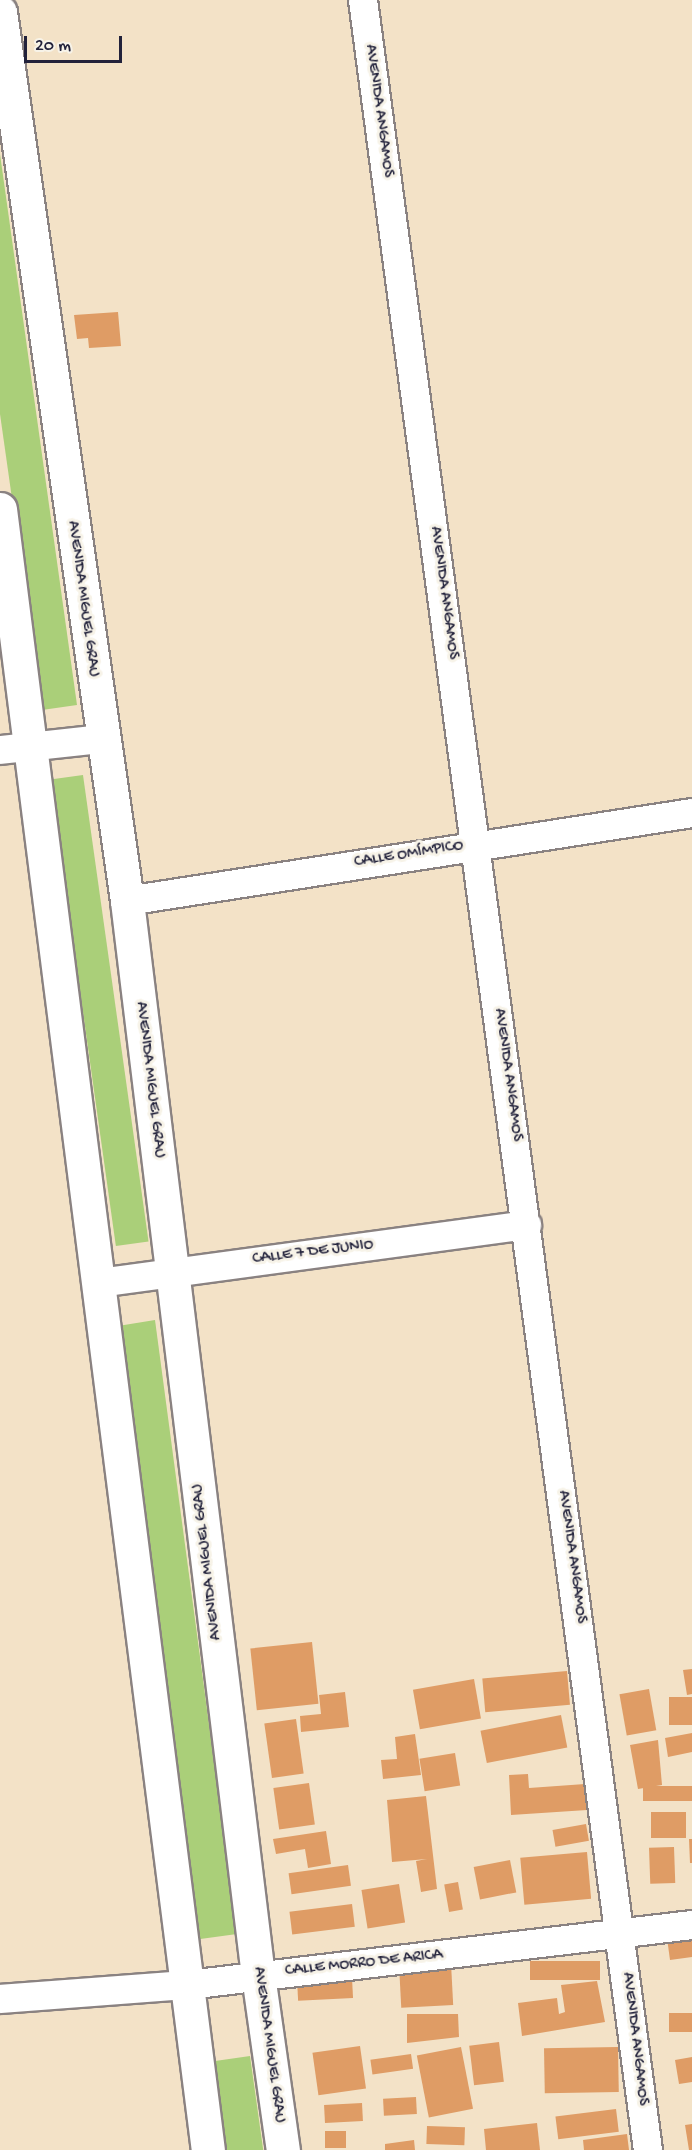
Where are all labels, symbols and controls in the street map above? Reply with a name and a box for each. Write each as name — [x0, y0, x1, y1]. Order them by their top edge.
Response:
scale bar — [27, 24, 124, 62]
text: 20 m — [35, 36, 71, 57]
street label: AVENIDA ANGAMOS — [359, 43, 397, 179]
street label: AVENIDA MIGUEL GRAU — [62, 520, 102, 678]
street label: AVENIDA ANGAMOS — [424, 525, 462, 661]
street label: CALLE OMÍMPICO — [353, 837, 465, 873]
street label: AVENIDA MIGUEL GRAU — [130, 1001, 168, 1159]
street label: AVENIDA ANGAMOS — [488, 1007, 526, 1143]
street label: CALLE 7 DE JUNIO — [252, 1236, 374, 1270]
street label: AVENIDA MIGUEL GRAU — [189, 1483, 227, 1641]
street label: AVENIDA ANGAMOS — [552, 1489, 590, 1625]
street label: CALLE MORRO DE ARICA — [284, 1946, 444, 1982]
street label: AVENIDA MIGUEL GRAU — [248, 1966, 288, 2124]
street label: AVENIDA ANGAMOS — [616, 1971, 652, 2107]

